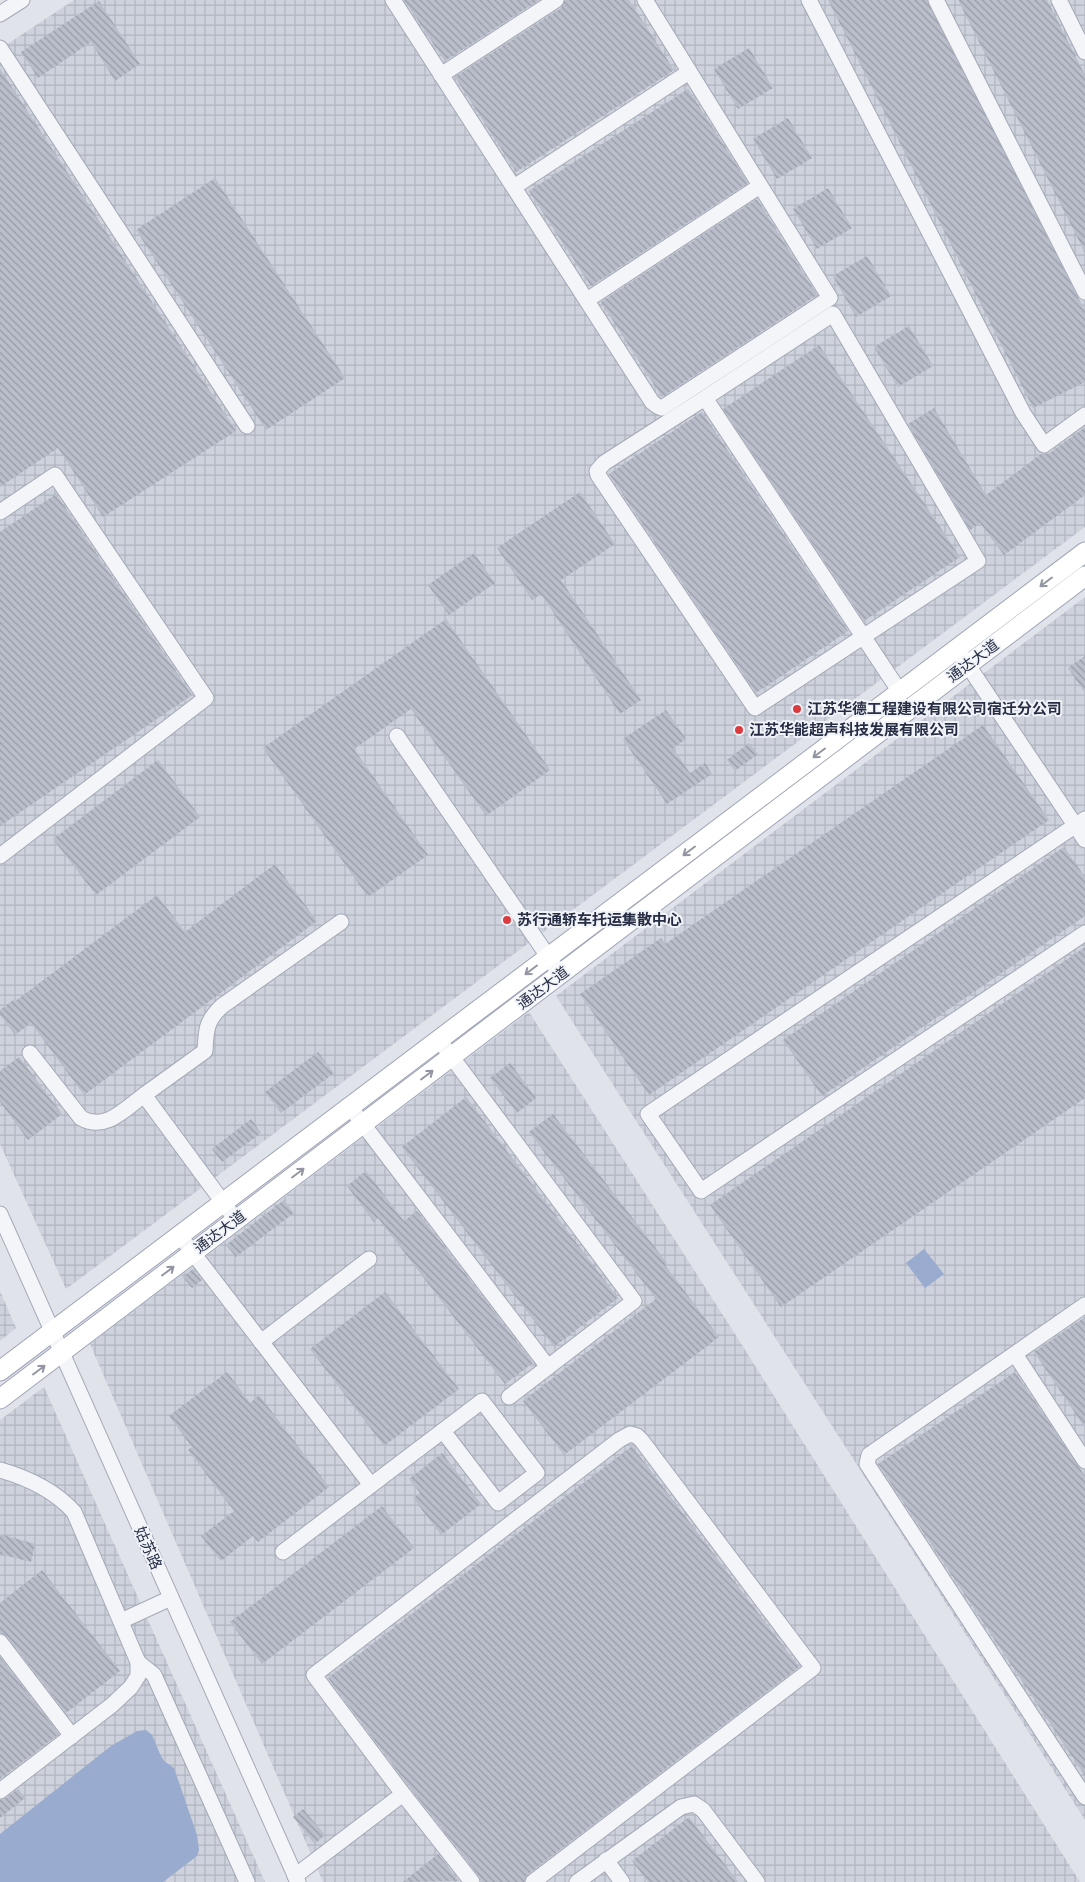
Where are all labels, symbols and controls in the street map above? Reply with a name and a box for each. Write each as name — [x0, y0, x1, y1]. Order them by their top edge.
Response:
one-way arrow — [1040, 576, 1053, 587]
street label: 通达大道 — [944, 636, 1002, 686]
place label: 江苏华德工程建设有限公司宿迁分公司 — [807, 700, 1062, 718]
marker: 江苏华德工程建设有限公司宿迁分公司 — [791, 703, 803, 715]
place label: 江苏华能超声科技发展有限公司 — [749, 721, 959, 739]
marker: 江苏华能超声科技发展有限公司 — [733, 724, 745, 736]
one-way arrow — [813, 748, 826, 759]
one-way arrow — [682, 846, 696, 856]
place label: 苏行通轿车托运集散中心 — [517, 911, 682, 929]
marker: 苏行通轿车托运集散中心 — [501, 914, 513, 926]
street label: 通达大道 — [514, 963, 572, 1013]
one-way arrow — [525, 965, 538, 976]
one-way arrow — [420, 1070, 434, 1080]
one-way arrow — [291, 1168, 304, 1179]
street label: 通达大道 — [191, 1207, 249, 1257]
one-way arrow — [161, 1266, 174, 1277]
one-way arrow — [32, 1364, 45, 1375]
street label: 姑苏路 — [131, 1524, 165, 1572]

